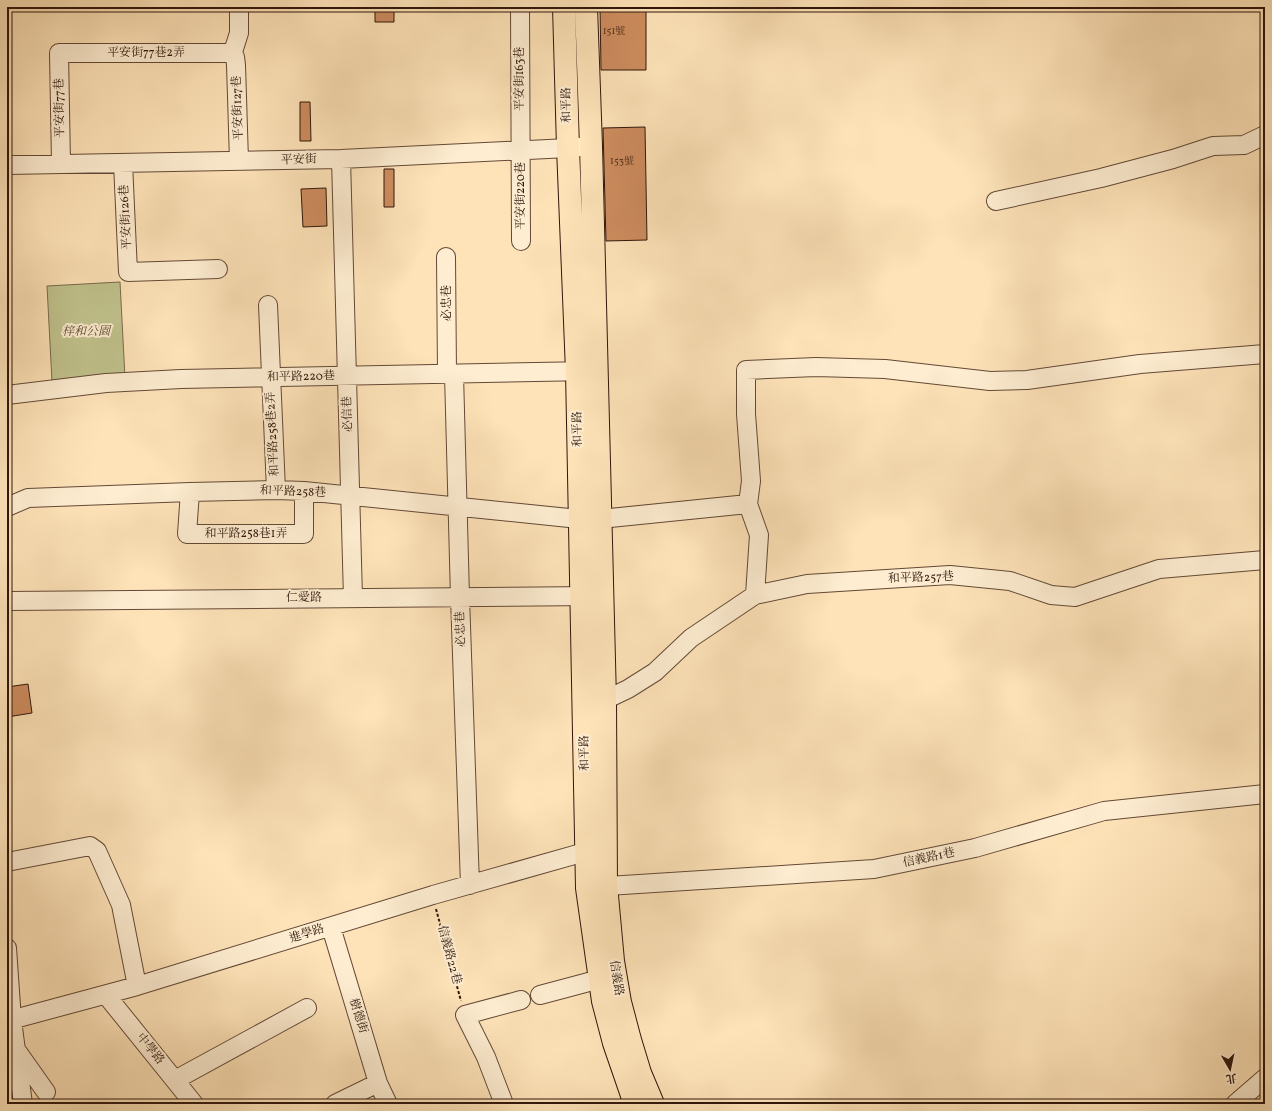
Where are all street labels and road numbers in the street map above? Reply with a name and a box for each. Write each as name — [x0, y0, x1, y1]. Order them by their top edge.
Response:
street label: 平安街77巷2弄 — [107, 45, 185, 61]
street label: 平安街163巷 — [512, 47, 528, 111]
street label: 平安街127巷 — [229, 75, 247, 141]
street label: 平安街77巷 — [51, 78, 69, 138]
street label: 和平路 — [559, 87, 575, 123]
street label: 平安街 — [281, 151, 318, 169]
street label: 平安街220巷 — [513, 162, 529, 230]
street label: 平安街126巷 — [116, 184, 136, 250]
street label: 必忠巷 — [439, 285, 455, 321]
street label: 和平路220巷 — [267, 368, 335, 386]
street label: 和平路258巷2弄 — [263, 391, 283, 477]
street label: 必信巷 — [339, 396, 357, 432]
street label: 和平路 — [570, 411, 586, 447]
street label: 和平路258巷 — [260, 483, 326, 501]
street label: 和平路258巷1弄 — [205, 526, 287, 542]
street label: 和平路257巷 — [888, 569, 954, 587]
street label: 仁愛路 — [286, 590, 322, 606]
street label: 必忠巷 — [452, 611, 470, 647]
street label: 和平路 — [577, 735, 593, 771]
street label: 信義路1巷 — [902, 845, 956, 871]
street label: 進學路 — [287, 921, 327, 947]
street label: 信義路22巷 — [433, 924, 465, 986]
street label: 信義路 — [605, 959, 627, 997]
street label: 樹德街 — [345, 996, 371, 1037]
street label: 中學路 — [132, 1030, 168, 1068]

